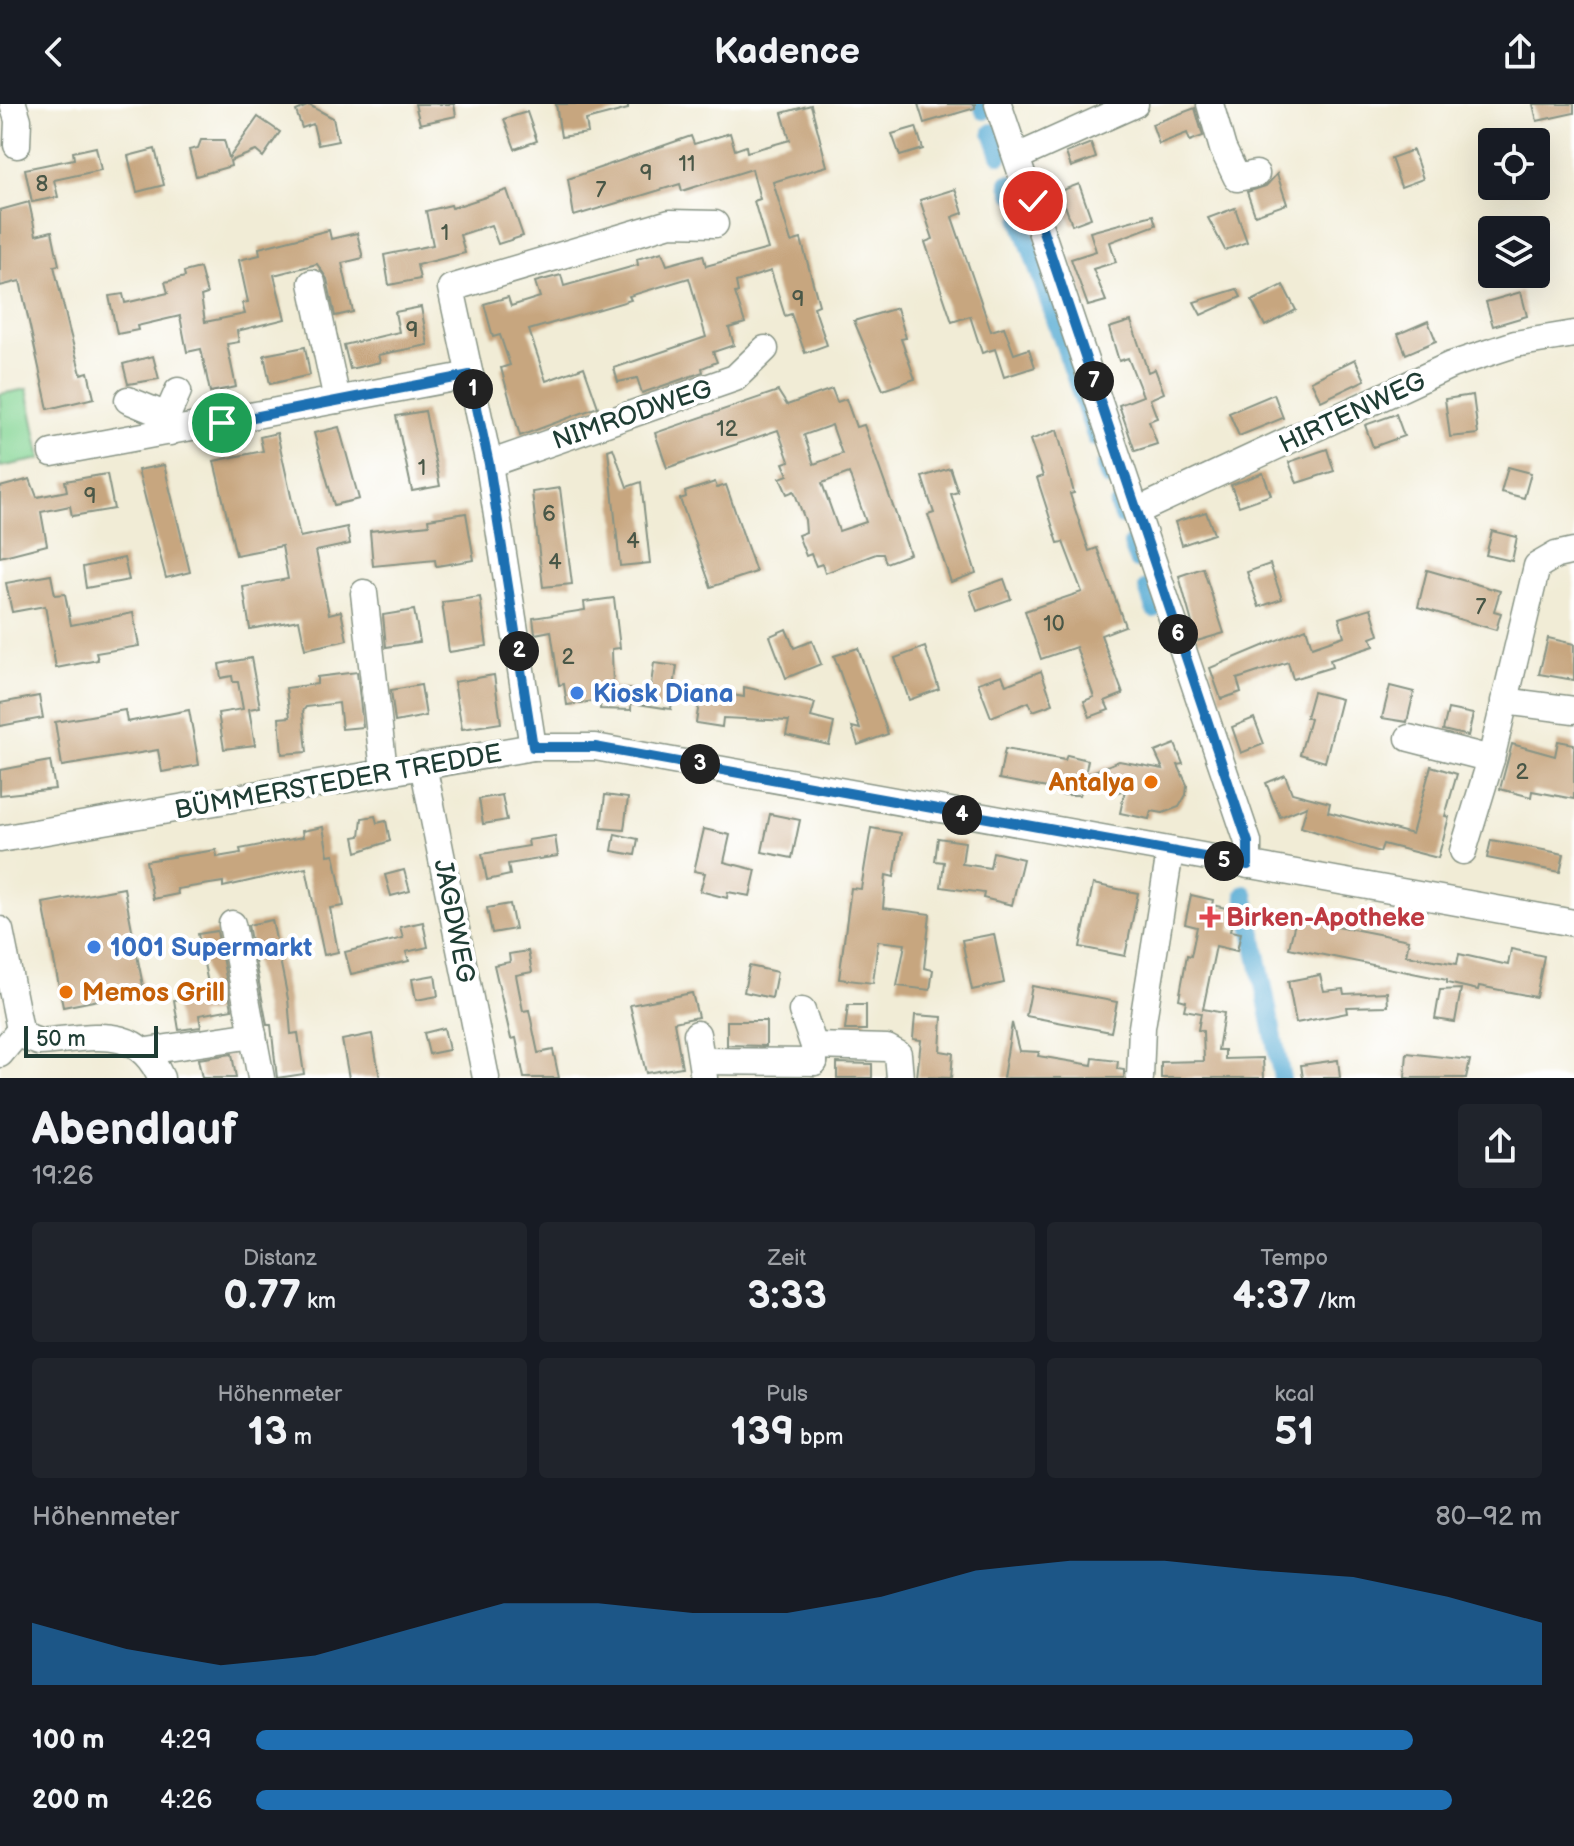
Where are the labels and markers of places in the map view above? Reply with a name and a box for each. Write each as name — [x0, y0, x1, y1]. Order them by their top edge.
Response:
pin — [999, 167, 1067, 235]
pin: 7 — [1074, 361, 1114, 401]
pin: 1 — [453, 369, 493, 409]
pin — [188, 389, 256, 457]
pin: 6 — [1158, 614, 1198, 654]
pin: 2 — [499, 631, 539, 671]
place label: Kiosk Diana — [593, 679, 734, 710]
marker: Kiosk Diana — [568, 684, 586, 702]
pin: 3 — [680, 744, 720, 784]
place label: Antalya — [1048, 768, 1135, 799]
marker: Antalya — [1142, 773, 1160, 791]
pin: 4 — [942, 795, 982, 835]
pin: 5 — [1204, 841, 1244, 881]
place label: Birken-Apotheke — [1226, 903, 1425, 934]
marker: Birken-Apotheke — [1201, 908, 1219, 926]
place label: 1001 Supermarkt — [110, 933, 313, 964]
marker: 1001 Supermarkt — [85, 938, 103, 956]
place label: Memos Grill — [82, 978, 225, 1009]
marker: Memos Grill — [57, 983, 75, 1001]

